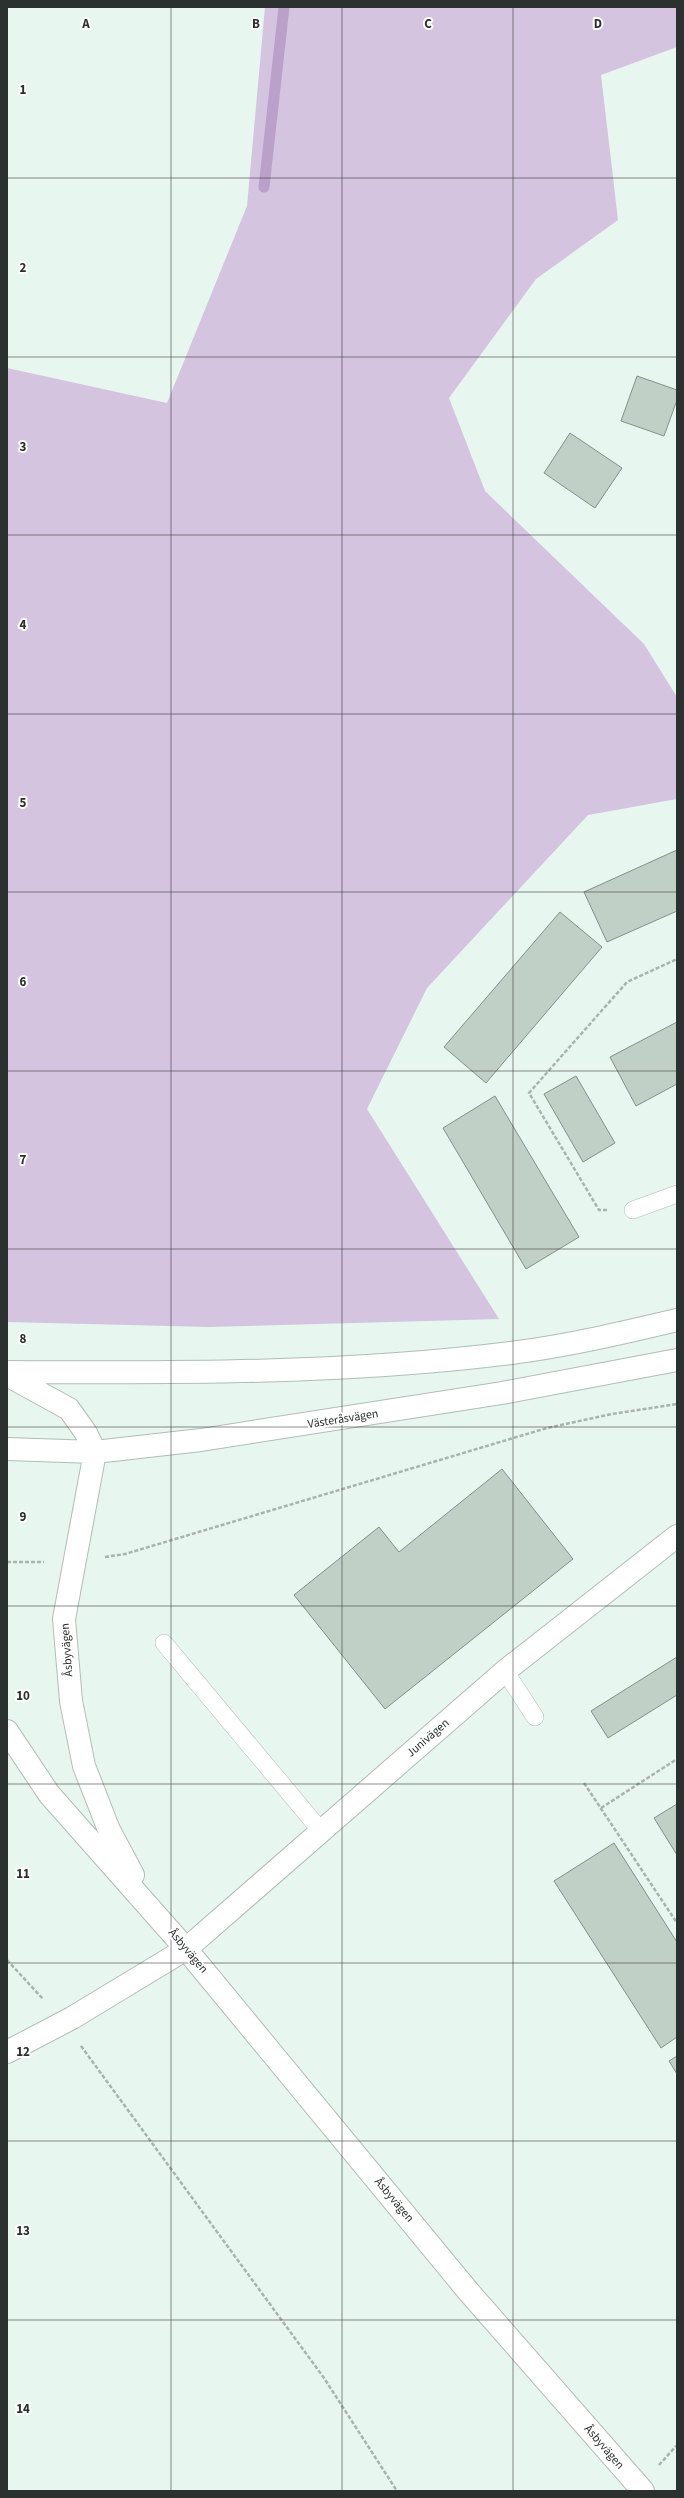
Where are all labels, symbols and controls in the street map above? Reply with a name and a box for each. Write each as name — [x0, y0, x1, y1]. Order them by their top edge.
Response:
text: A — [81, 15, 90, 33]
text: B — [252, 15, 260, 33]
text: C — [424, 15, 432, 33]
text: D — [594, 15, 602, 33]
text: 1 — [20, 81, 27, 99]
text: 2 — [20, 259, 27, 277]
text: 3 — [20, 438, 27, 456]
text: 4 — [20, 616, 27, 634]
text: 5 — [20, 794, 27, 812]
text: 6 — [20, 973, 27, 991]
text: 7 — [20, 1151, 27, 1169]
text: 8 — [20, 1330, 27, 1348]
street label: Västeråsvägen — [306, 1405, 380, 1433]
text: 9 — [20, 1508, 27, 1526]
street label: Åsbyvägen — [57, 1623, 77, 1677]
text: 10 — [16, 1687, 30, 1705]
street label: Junivägen — [403, 1715, 453, 1761]
text: 11 — [16, 1865, 30, 1883]
street label: Åsbyvägen — [164, 1925, 212, 1977]
text: 12 — [16, 2043, 30, 2061]
street label: Åsbyvägen — [370, 2174, 418, 2226]
text: 13 — [16, 2222, 30, 2240]
text: 14 — [16, 2400, 30, 2418]
street label: Åsbyvägen — [580, 2421, 628, 2473]

